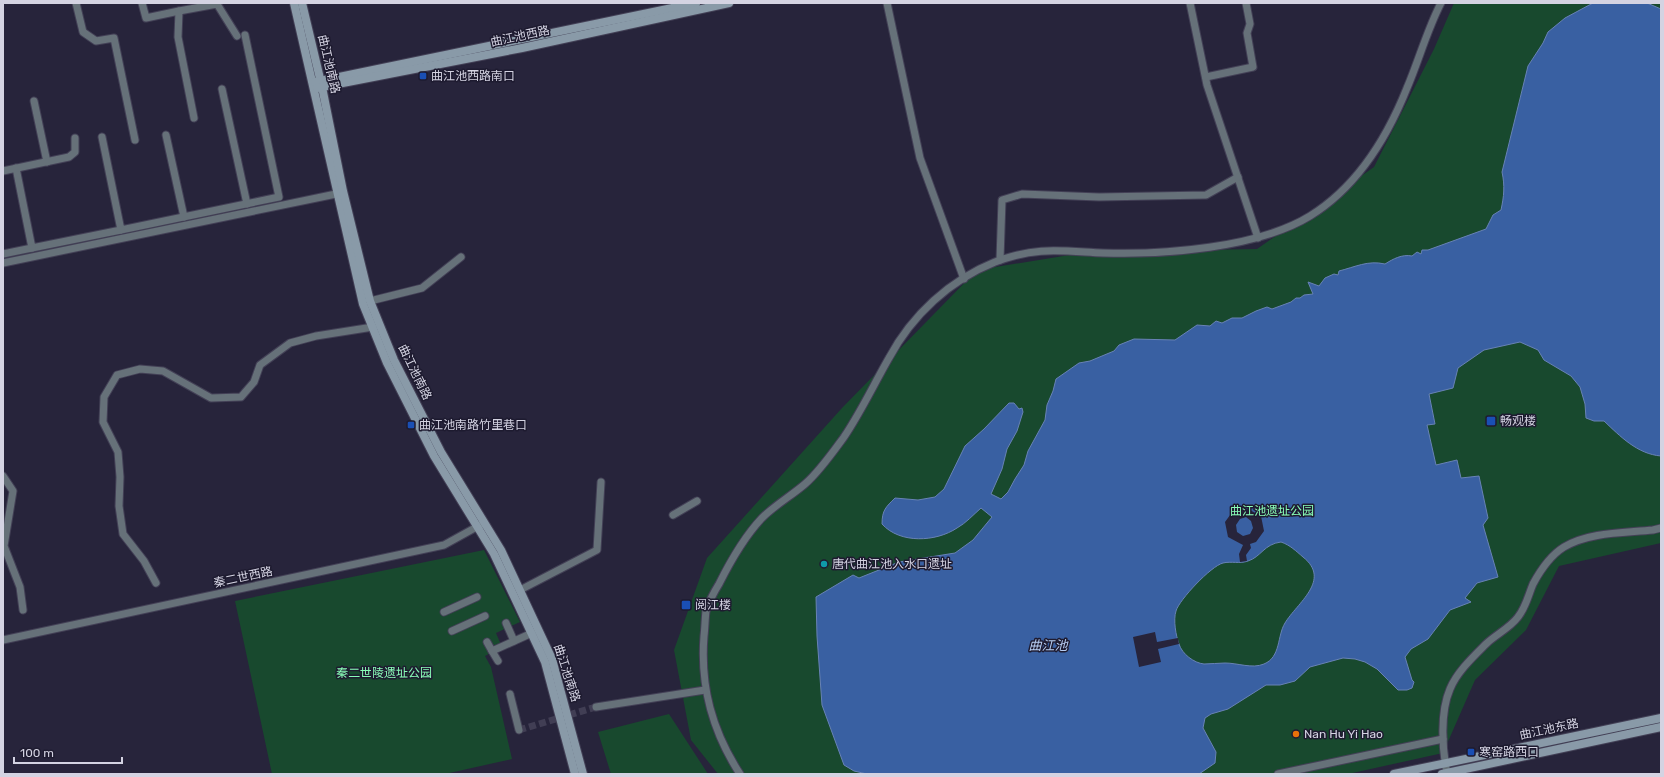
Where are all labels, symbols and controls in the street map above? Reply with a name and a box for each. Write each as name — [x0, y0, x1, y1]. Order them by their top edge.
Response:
street label: 曲江池西路 — [489, 23, 551, 49]
street label: 曲江池南路 — [315, 33, 343, 95]
place label: 曲江池西路南口 — [431, 69, 515, 83]
marker: 曲江池西路南口 — [418, 71, 428, 81]
street label: 曲江池南路 — [396, 342, 434, 402]
place label: 畅观楼 — [1500, 414, 1536, 428]
marker: 畅观楼 — [1485, 415, 1497, 427]
place label: 曲江池南路竹里巷口 — [419, 418, 527, 432]
marker: 曲江池南路竹里巷口 — [406, 420, 416, 430]
park label: 曲江池遗址公园 — [1230, 504, 1314, 518]
place label: 唐代曲江池入水口遗址 — [832, 557, 952, 571]
marker: 唐代曲江池入水口遗址 — [819, 559, 829, 569]
street label: 秦二世西路 — [212, 564, 274, 590]
place label: 阅江楼 — [695, 598, 731, 612]
marker: 阅江楼 — [680, 599, 692, 611]
water label: 曲江池 — [1028, 638, 1069, 653]
street label: 曲江池南路 — [551, 642, 583, 704]
park label: 秦二世陵遗址公园 — [336, 666, 432, 680]
street label: 曲江池东路 — [1518, 716, 1580, 742]
place label: Nan Hu Yi Hao — [1304, 727, 1383, 741]
marker: Nan Hu Yi Hao — [1291, 729, 1301, 739]
scale bar — [14, 739, 122, 765]
place label: 寒窑路西口 — [1479, 745, 1539, 759]
text: 100 m — [20, 746, 54, 760]
marker: 寒窑路西口 — [1466, 747, 1476, 757]

